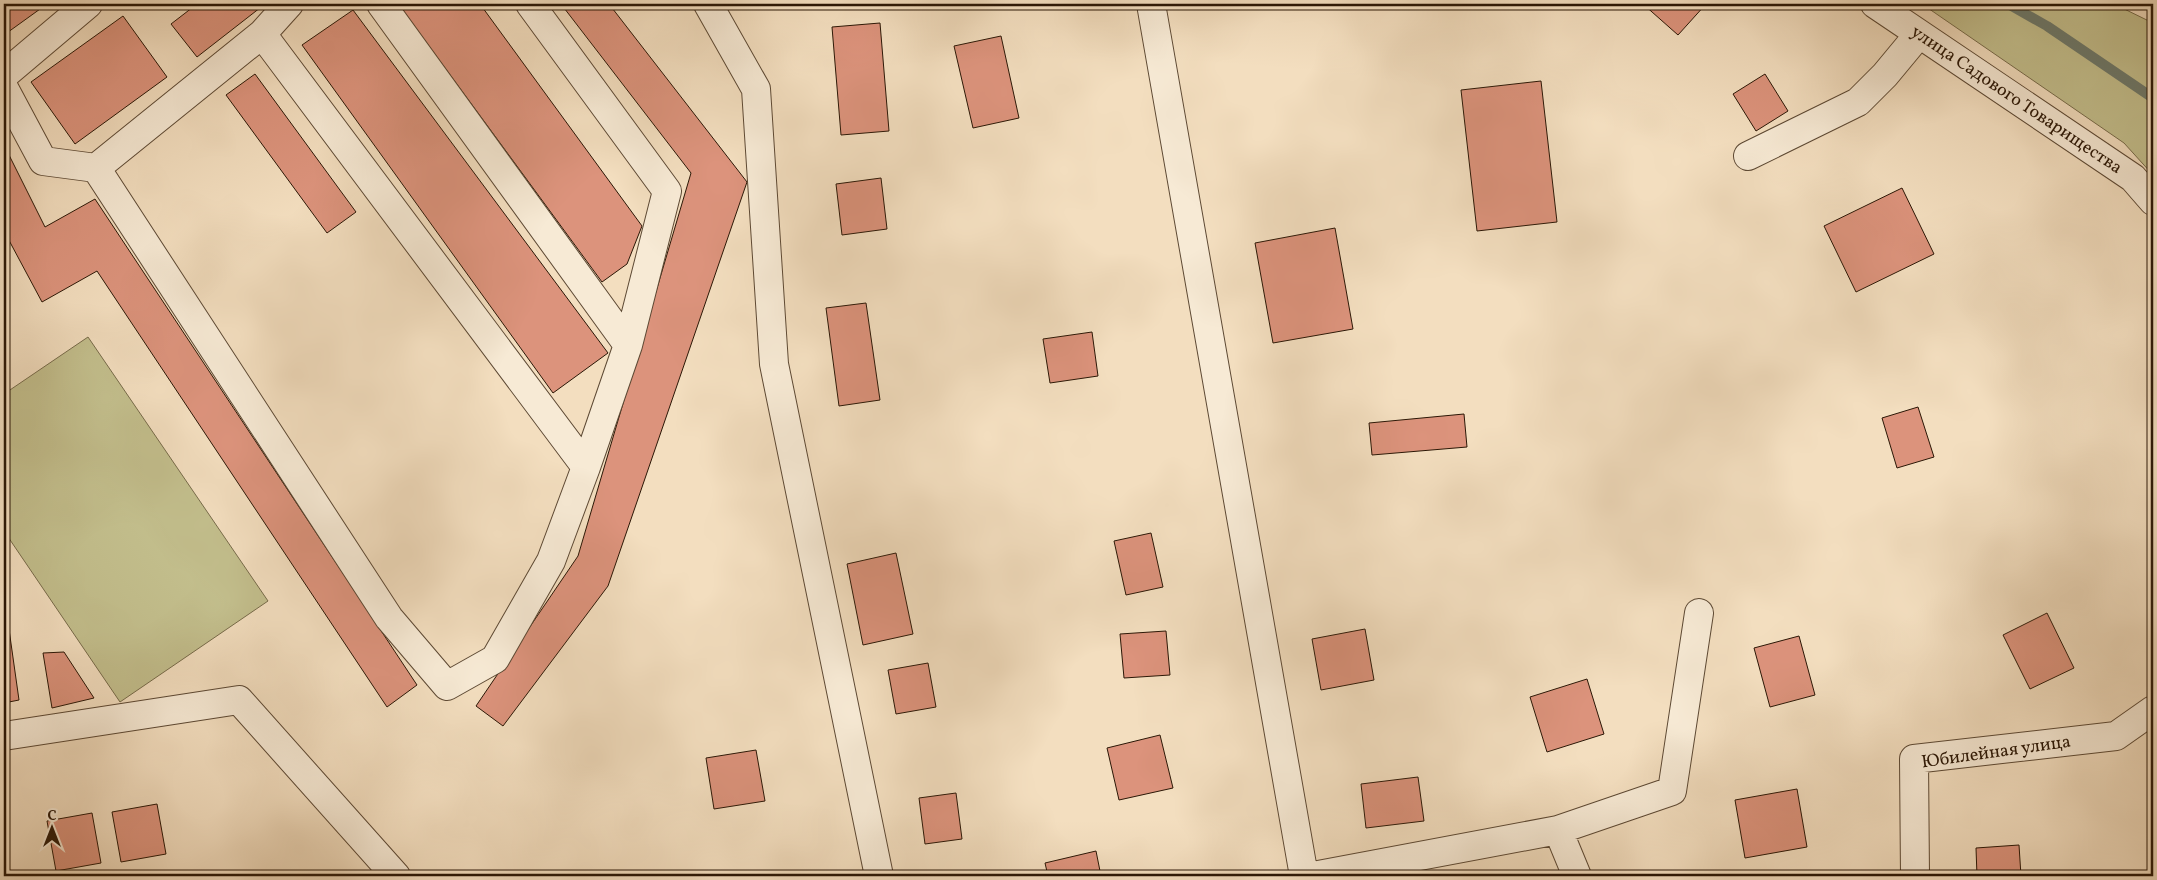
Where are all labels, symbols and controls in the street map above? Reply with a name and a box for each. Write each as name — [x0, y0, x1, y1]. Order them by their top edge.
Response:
street label: улица Садового Товарищества — [1905, 20, 2127, 181]
street label: Юбилейная улица — [1920, 730, 2073, 775]
north arrow — [28, 802, 78, 852]
text: С — [47, 807, 57, 826]

